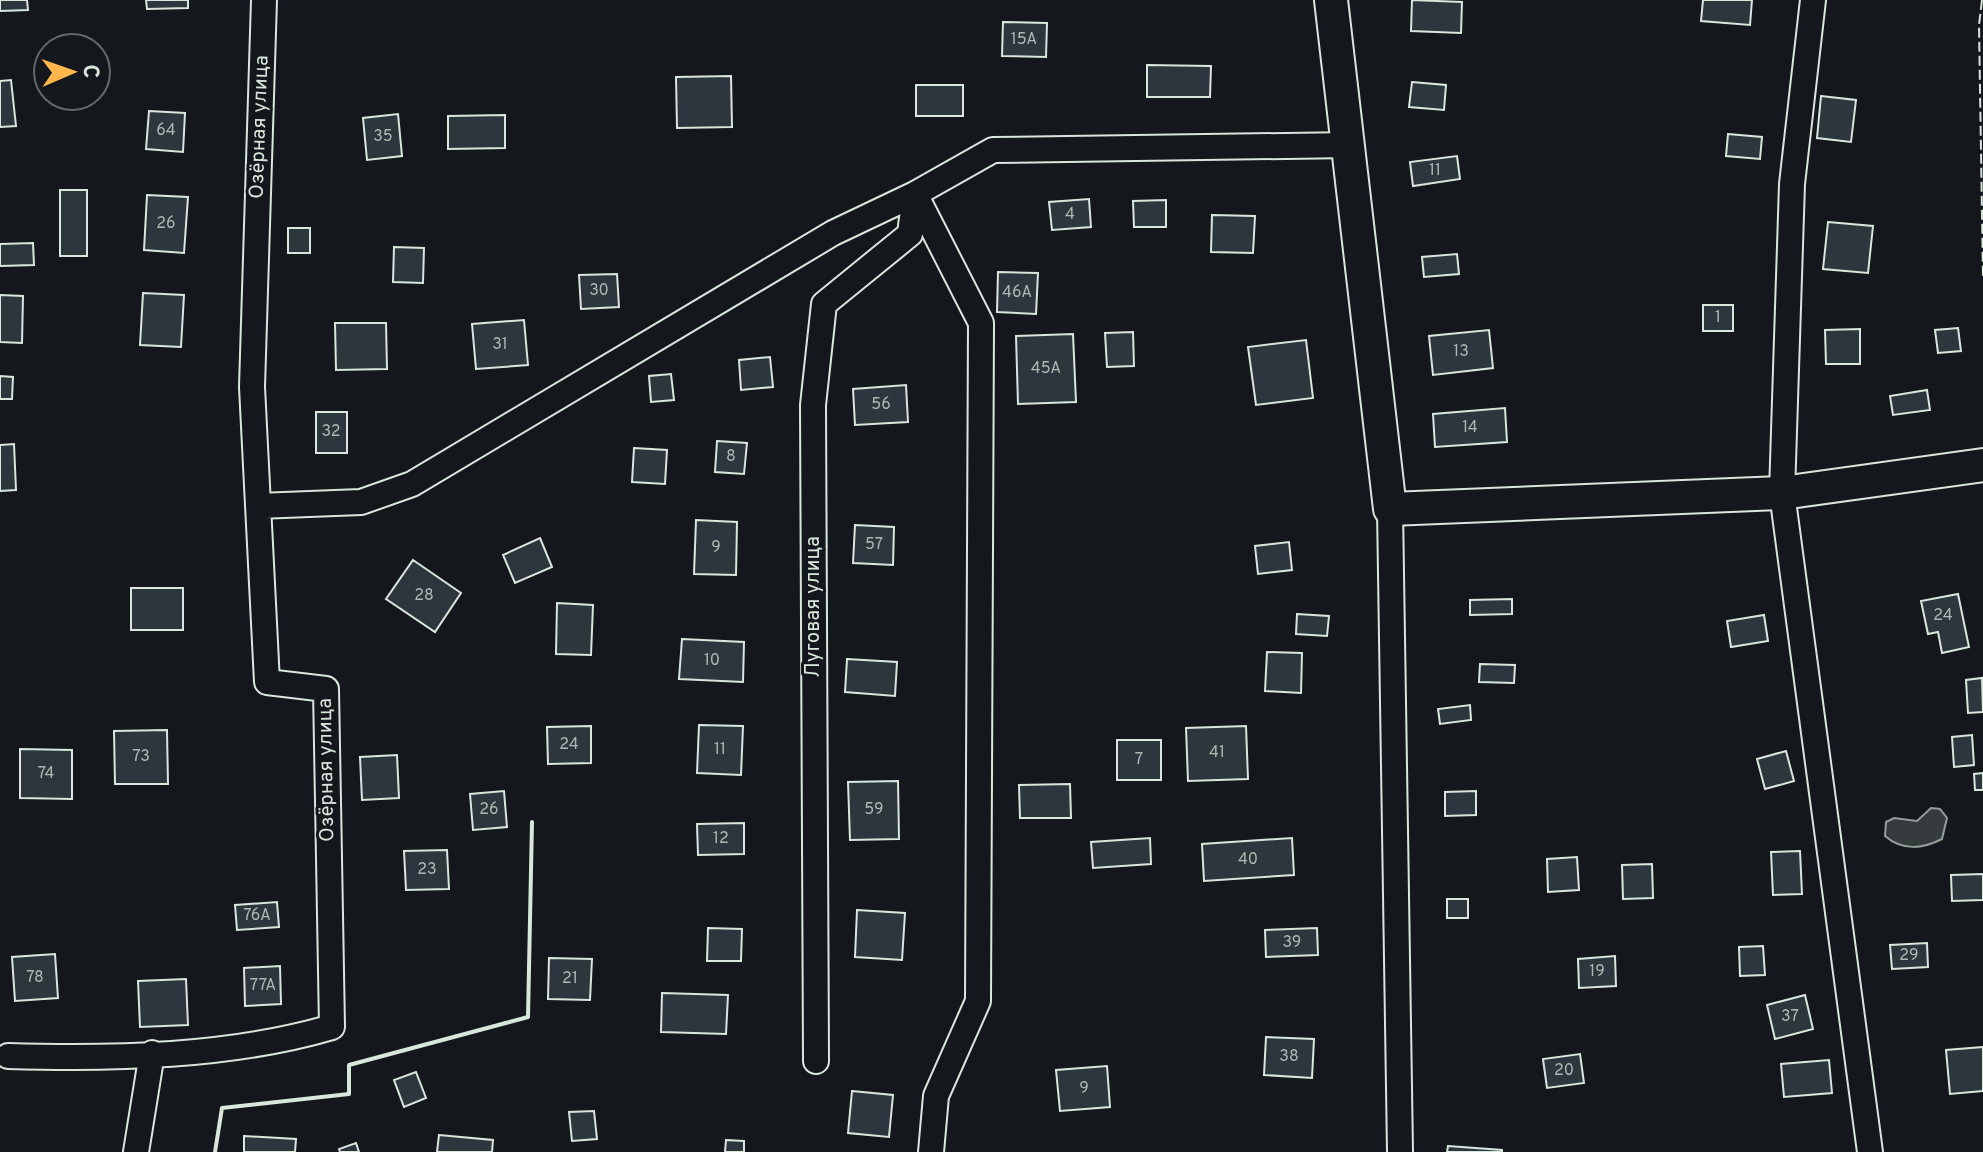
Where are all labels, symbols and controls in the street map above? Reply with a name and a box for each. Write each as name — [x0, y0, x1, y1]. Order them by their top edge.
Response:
house number: 15А — [1011, 30, 1037, 50]
north arrow — [32, 32, 112, 112]
street label: Озёрная улица — [245, 55, 275, 199]
text: С — [76, 64, 103, 79]
house number: 64 — [156, 121, 176, 141]
house number: 35 — [373, 127, 393, 147]
house number: 11 — [1429, 161, 1441, 181]
house number: 4 — [1065, 205, 1075, 225]
house number: 26 — [156, 214, 176, 234]
house number: 30 — [589, 281, 609, 301]
house number: 46А — [1002, 283, 1032, 303]
house number: 1 — [1715, 308, 1721, 328]
house number: 31 — [492, 335, 508, 355]
house number: 13 — [1453, 342, 1469, 362]
house number: 45А — [1031, 359, 1061, 379]
house number: 56 — [871, 395, 891, 415]
house number: 14 — [1462, 418, 1478, 438]
house number: 32 — [321, 422, 341, 442]
house number: 8 — [726, 447, 736, 467]
house number: 57 — [865, 535, 883, 555]
street label: Луговая улица — [801, 536, 827, 678]
house number: 9 — [711, 538, 721, 558]
house number: 28 — [414, 586, 434, 606]
house number: 24 — [1933, 606, 1953, 626]
house number: 10 — [704, 651, 720, 671]
street label: Озёрная улица — [313, 698, 341, 842]
house number: 24 — [559, 735, 579, 755]
house number: 11 — [714, 740, 726, 760]
house number: 41 — [1209, 743, 1225, 763]
house number: 73 — [132, 747, 150, 767]
house number: 7 — [1135, 750, 1143, 770]
house number: 74 — [38, 764, 54, 784]
house number: 26 — [479, 800, 499, 820]
house number: 59 — [864, 800, 884, 820]
house number: 12 — [713, 829, 729, 849]
house number: 40 — [1238, 850, 1258, 870]
house number: 23 — [417, 860, 437, 880]
house number: 76А — [243, 906, 271, 926]
house number: 39 — [1283, 933, 1301, 953]
house number: 29 — [1899, 946, 1919, 966]
house number: 19 — [1589, 962, 1605, 982]
house number: 78 — [26, 968, 44, 988]
house number: 21 — [562, 969, 578, 989]
house number: 77А — [250, 976, 276, 996]
house number: 37 — [1781, 1007, 1799, 1027]
house number: 38 — [1279, 1047, 1299, 1067]
house number: 20 — [1554, 1061, 1574, 1081]
house number: 9 — [1079, 1079, 1089, 1099]

